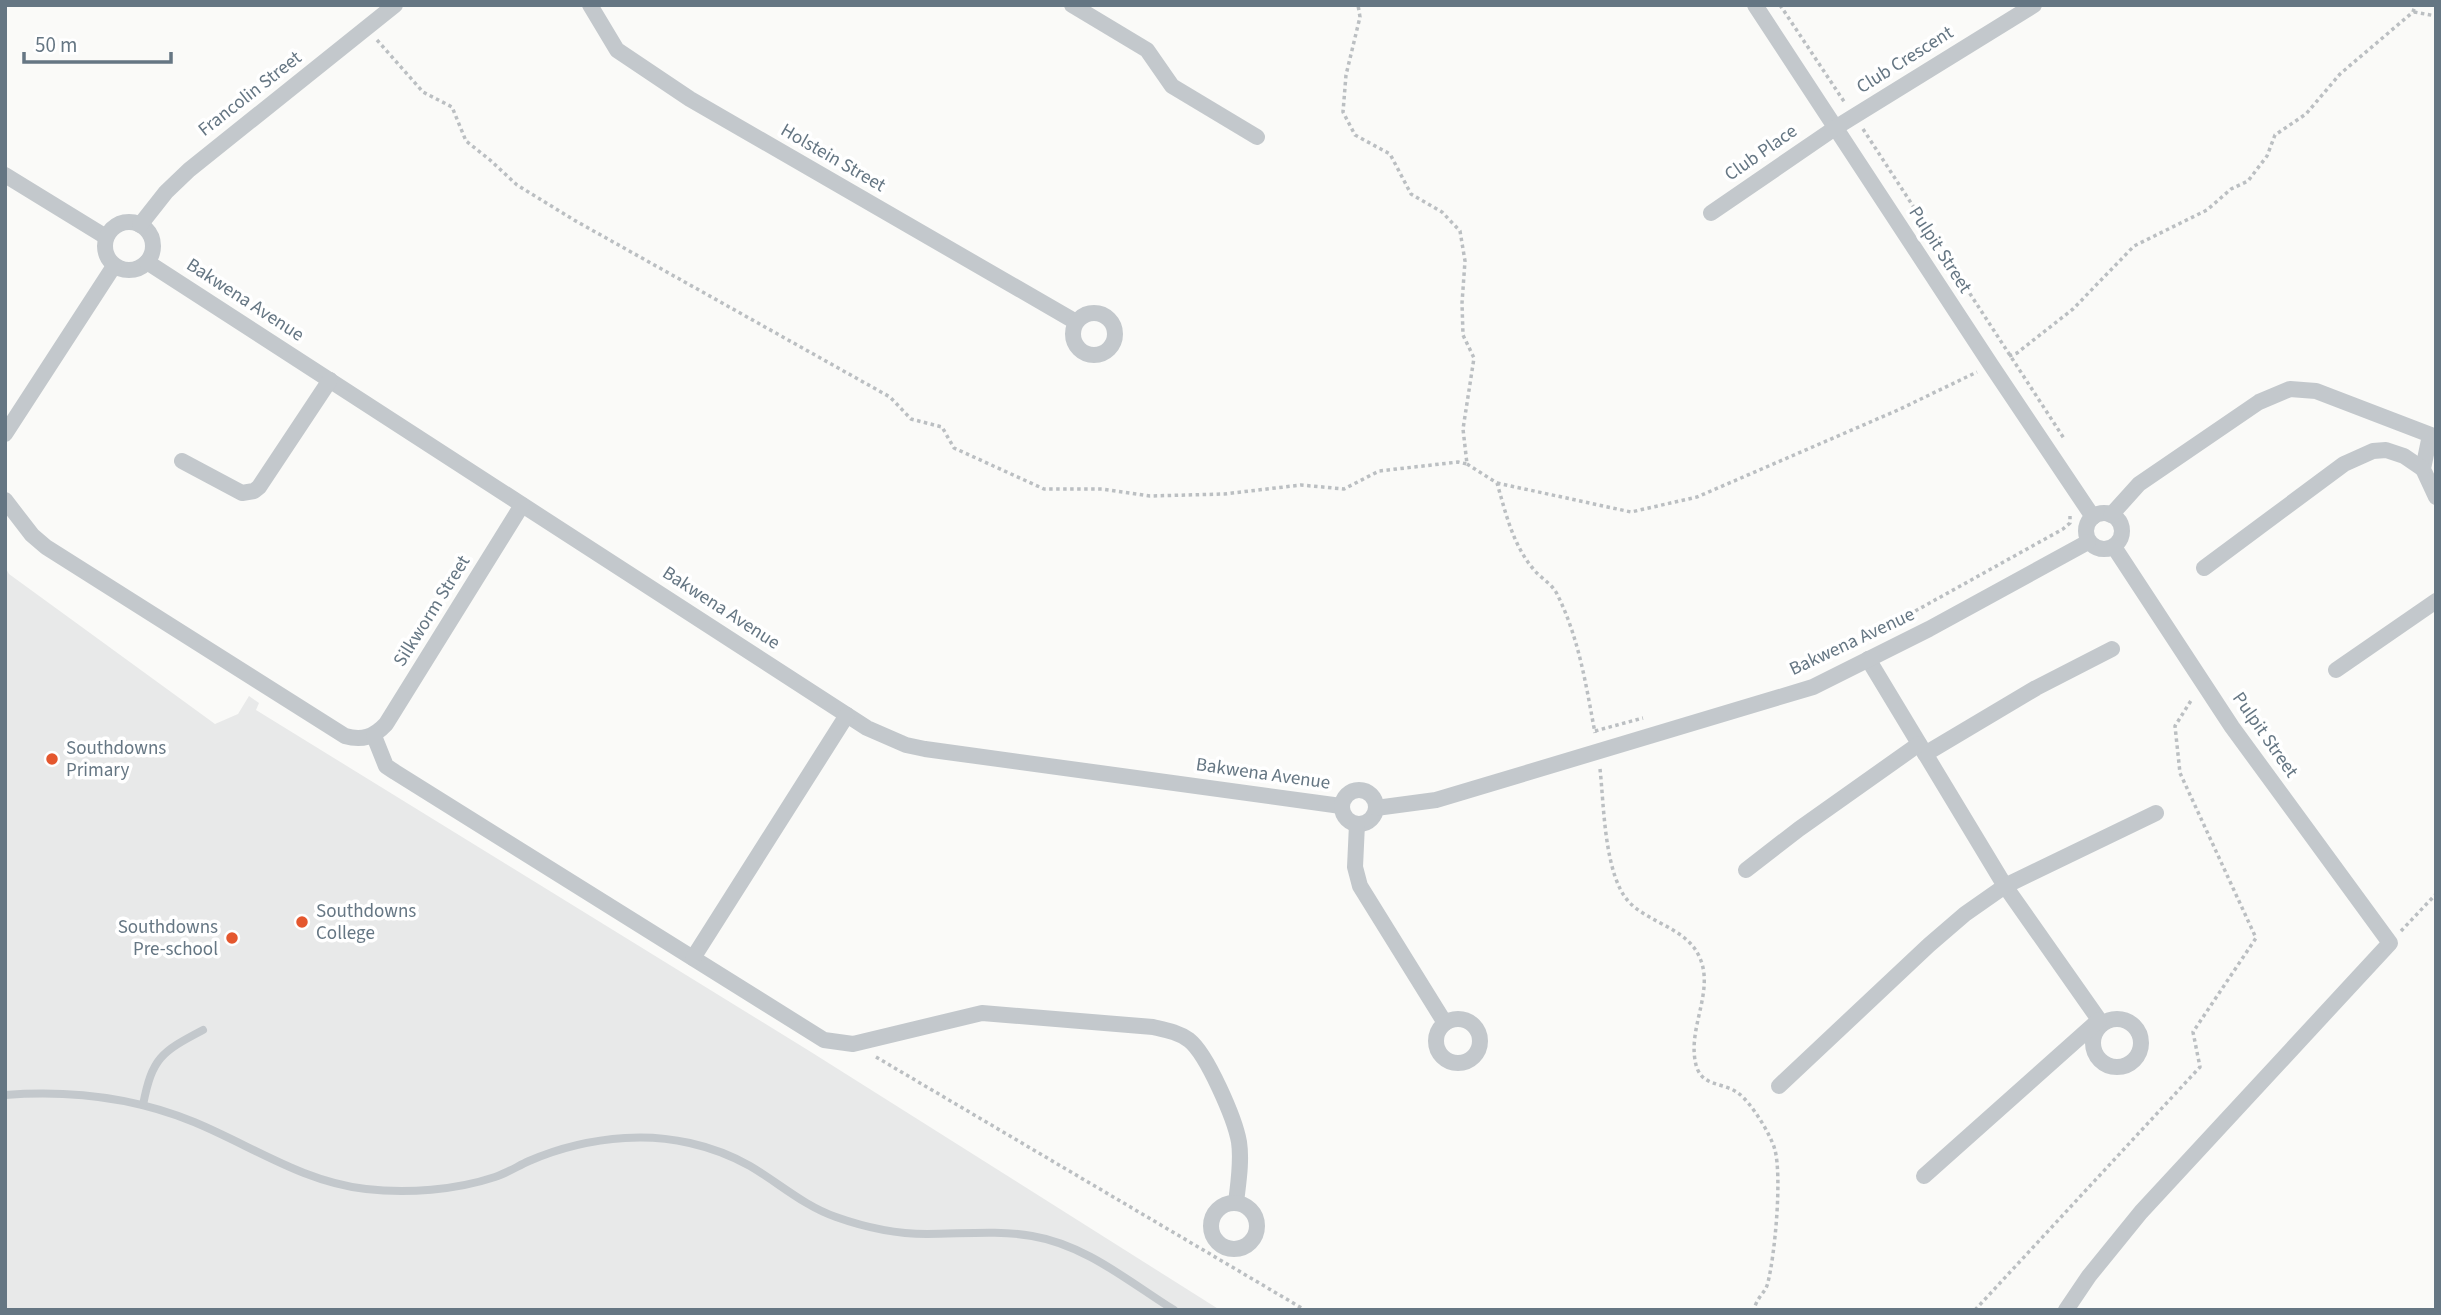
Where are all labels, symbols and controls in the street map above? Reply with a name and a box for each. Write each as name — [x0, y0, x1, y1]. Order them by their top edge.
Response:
street label: Club Crescent — [1851, 19, 1959, 100]
scale bar — [24, 21, 172, 65]
text: 50 m — [35, 30, 77, 60]
street label: Francolin Street — [192, 45, 308, 143]
street label: Holstein Street — [776, 117, 891, 199]
street label: Club Place — [1719, 118, 1803, 188]
street label: Pulpit Street — [1902, 201, 1979, 299]
street label: Bakwena Avenue — [181, 252, 309, 348]
street label: Silkworm Street — [387, 550, 477, 672]
street label: Bakwena Avenue — [657, 560, 785, 656]
street label: Bakwena Avenue — [1785, 601, 1919, 683]
street label: Pulpit Street — [2226, 687, 2305, 784]
place label: Southdowns Primary — [66, 735, 166, 784]
marker: Southdowns Primary — [44, 751, 60, 767]
street label: Bakwena Avenue — [1194, 751, 1332, 797]
place label: Southdowns College — [316, 898, 416, 947]
place label: Southdowns Pre-school — [118, 914, 218, 963]
marker: Southdowns College — [294, 914, 310, 930]
marker: Southdowns Pre-school — [224, 930, 240, 946]

